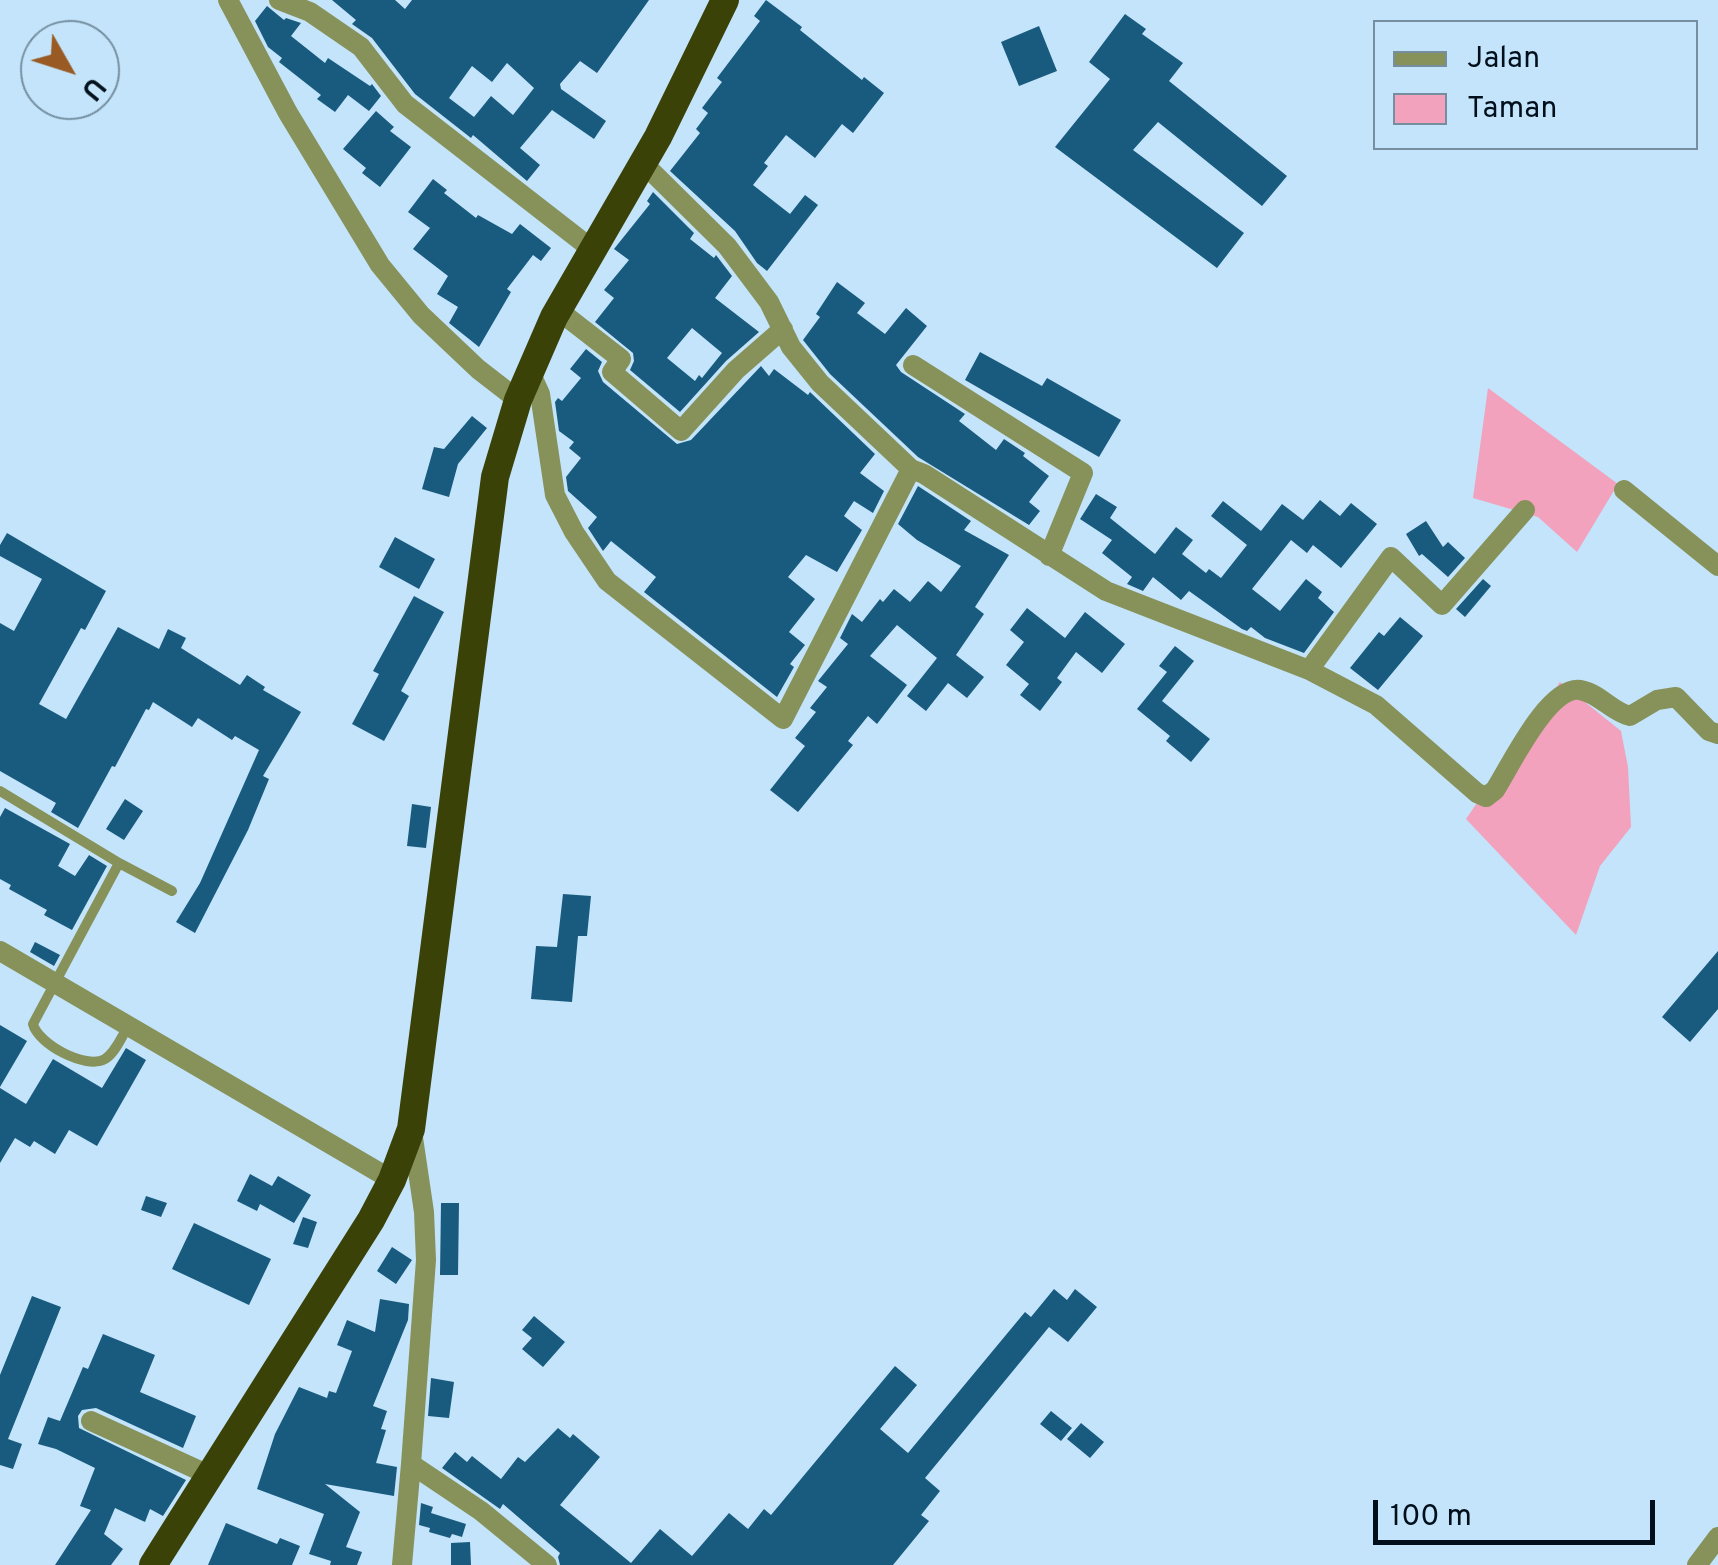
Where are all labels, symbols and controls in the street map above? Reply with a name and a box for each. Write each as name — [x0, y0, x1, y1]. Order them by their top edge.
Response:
north arrow — [20, 20, 120, 120]
legend — [1373, 20, 1698, 150]
text: Jalan — [1467, 41, 1540, 78]
text: U — [71, 69, 112, 107]
text: Taman — [1467, 91, 1557, 128]
scale bar — [1378, 1480, 1660, 1542]
text: 100 m — [1390, 1499, 1472, 1536]

